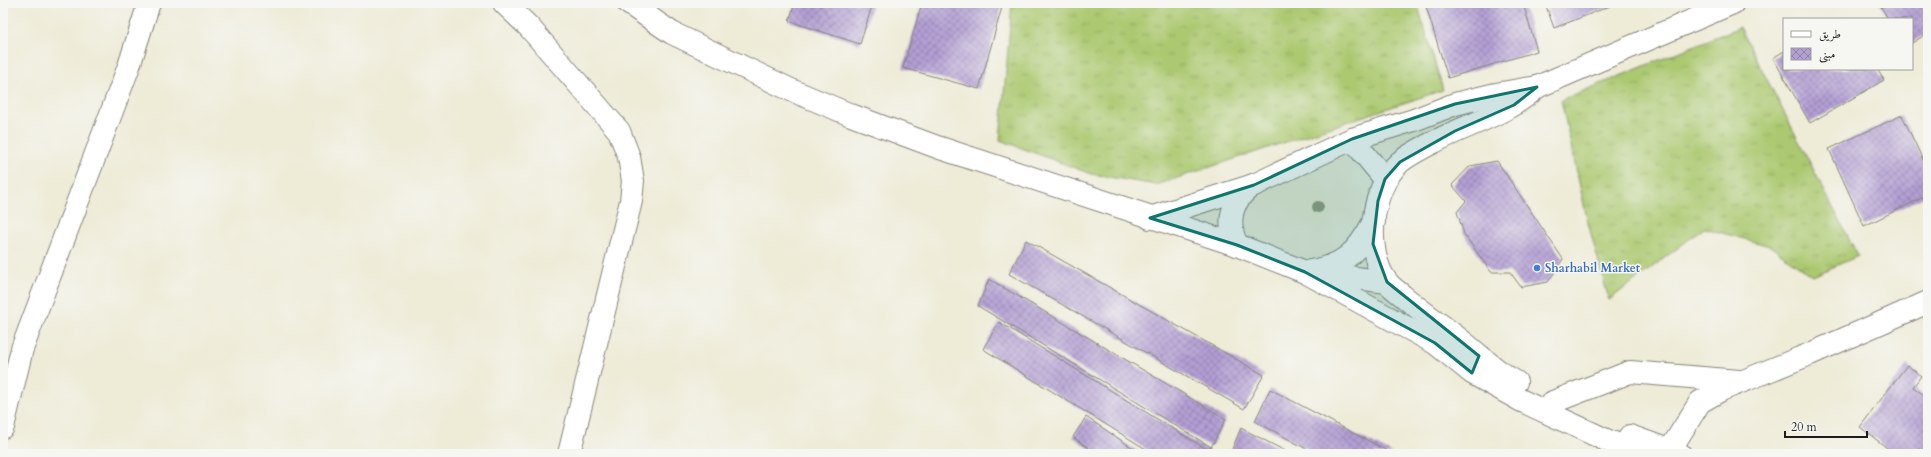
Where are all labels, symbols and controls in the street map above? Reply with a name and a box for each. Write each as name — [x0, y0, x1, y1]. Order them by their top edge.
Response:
legend — [1783, 18, 1913, 70]
text: طريق — [1819, 26, 1841, 42]
text: مبنى — [1819, 46, 1835, 63]
place label: Sharhabil Market — [1545, 260, 1641, 276]
marker: Sharhabil Market — [1532, 263, 1542, 273]
scale bar — [1785, 413, 1867, 439]
text: 20 m — [1791, 419, 1818, 435]

